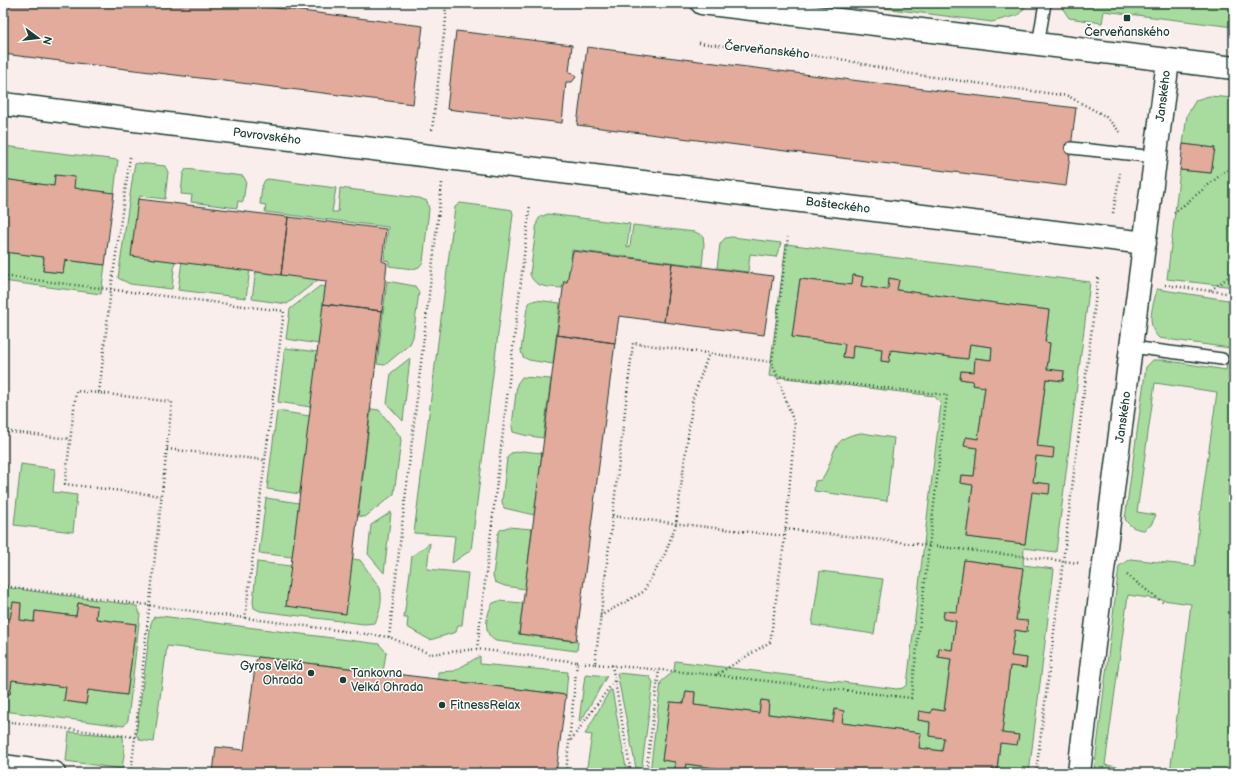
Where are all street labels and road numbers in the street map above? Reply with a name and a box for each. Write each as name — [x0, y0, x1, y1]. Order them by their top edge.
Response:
street label: Červeňanského — [724, 37, 811, 62]
street label: Janského — [1153, 69, 1174, 123]
street label: Pavrovského — [232, 125, 302, 148]
street label: Bašteckého — [805, 194, 871, 217]
street label: Janského — [1112, 390, 1135, 444]

